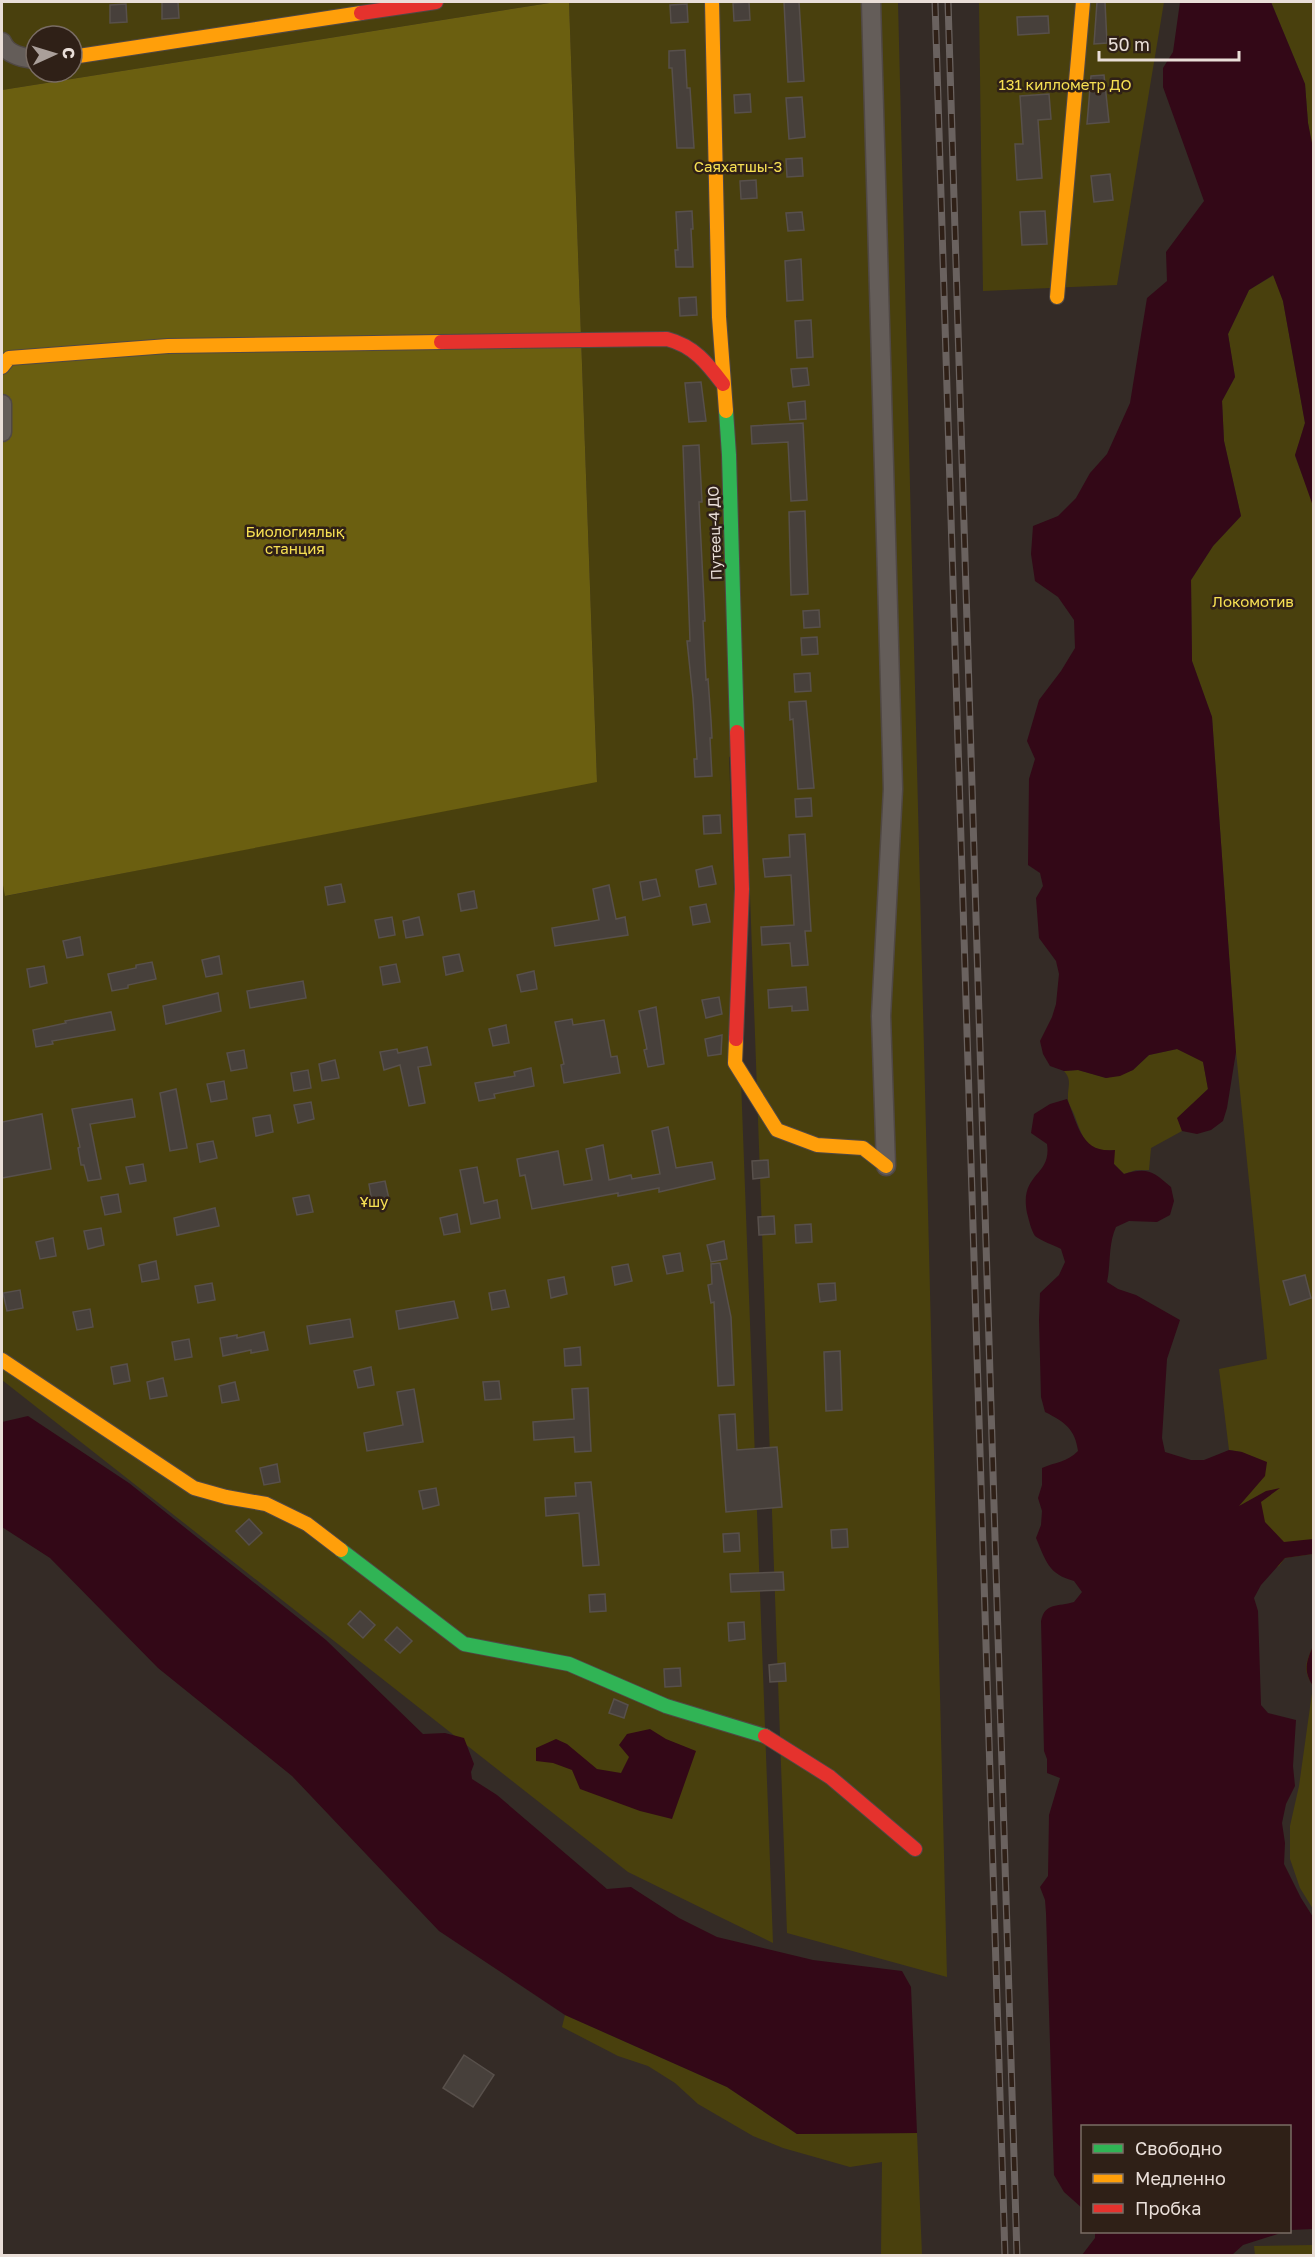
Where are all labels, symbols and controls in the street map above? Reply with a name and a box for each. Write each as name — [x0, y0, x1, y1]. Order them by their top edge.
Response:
north arrow — [24, 24, 84, 84]
scale bar — [1099, 24, 1238, 62]
text: 50 m — [1108, 33, 1150, 55]
text: С — [59, 47, 79, 59]
park label: 131 киллометр ДО — [999, 75, 1131, 93]
park label: Саяхатшы-3 — [694, 157, 782, 175]
street label: Путеец-4 ДО — [703, 486, 725, 580]
park label: Биологиялық станция — [246, 522, 345, 557]
park label: Локомотив — [1212, 592, 1294, 610]
park label: Ұшу — [360, 1192, 389, 1210]
legend — [1081, 2125, 1291, 2233]
text: Свободно — [1135, 2137, 1222, 2159]
text: Медленно — [1135, 2167, 1226, 2189]
text: Пробка — [1135, 2197, 1201, 2219]

